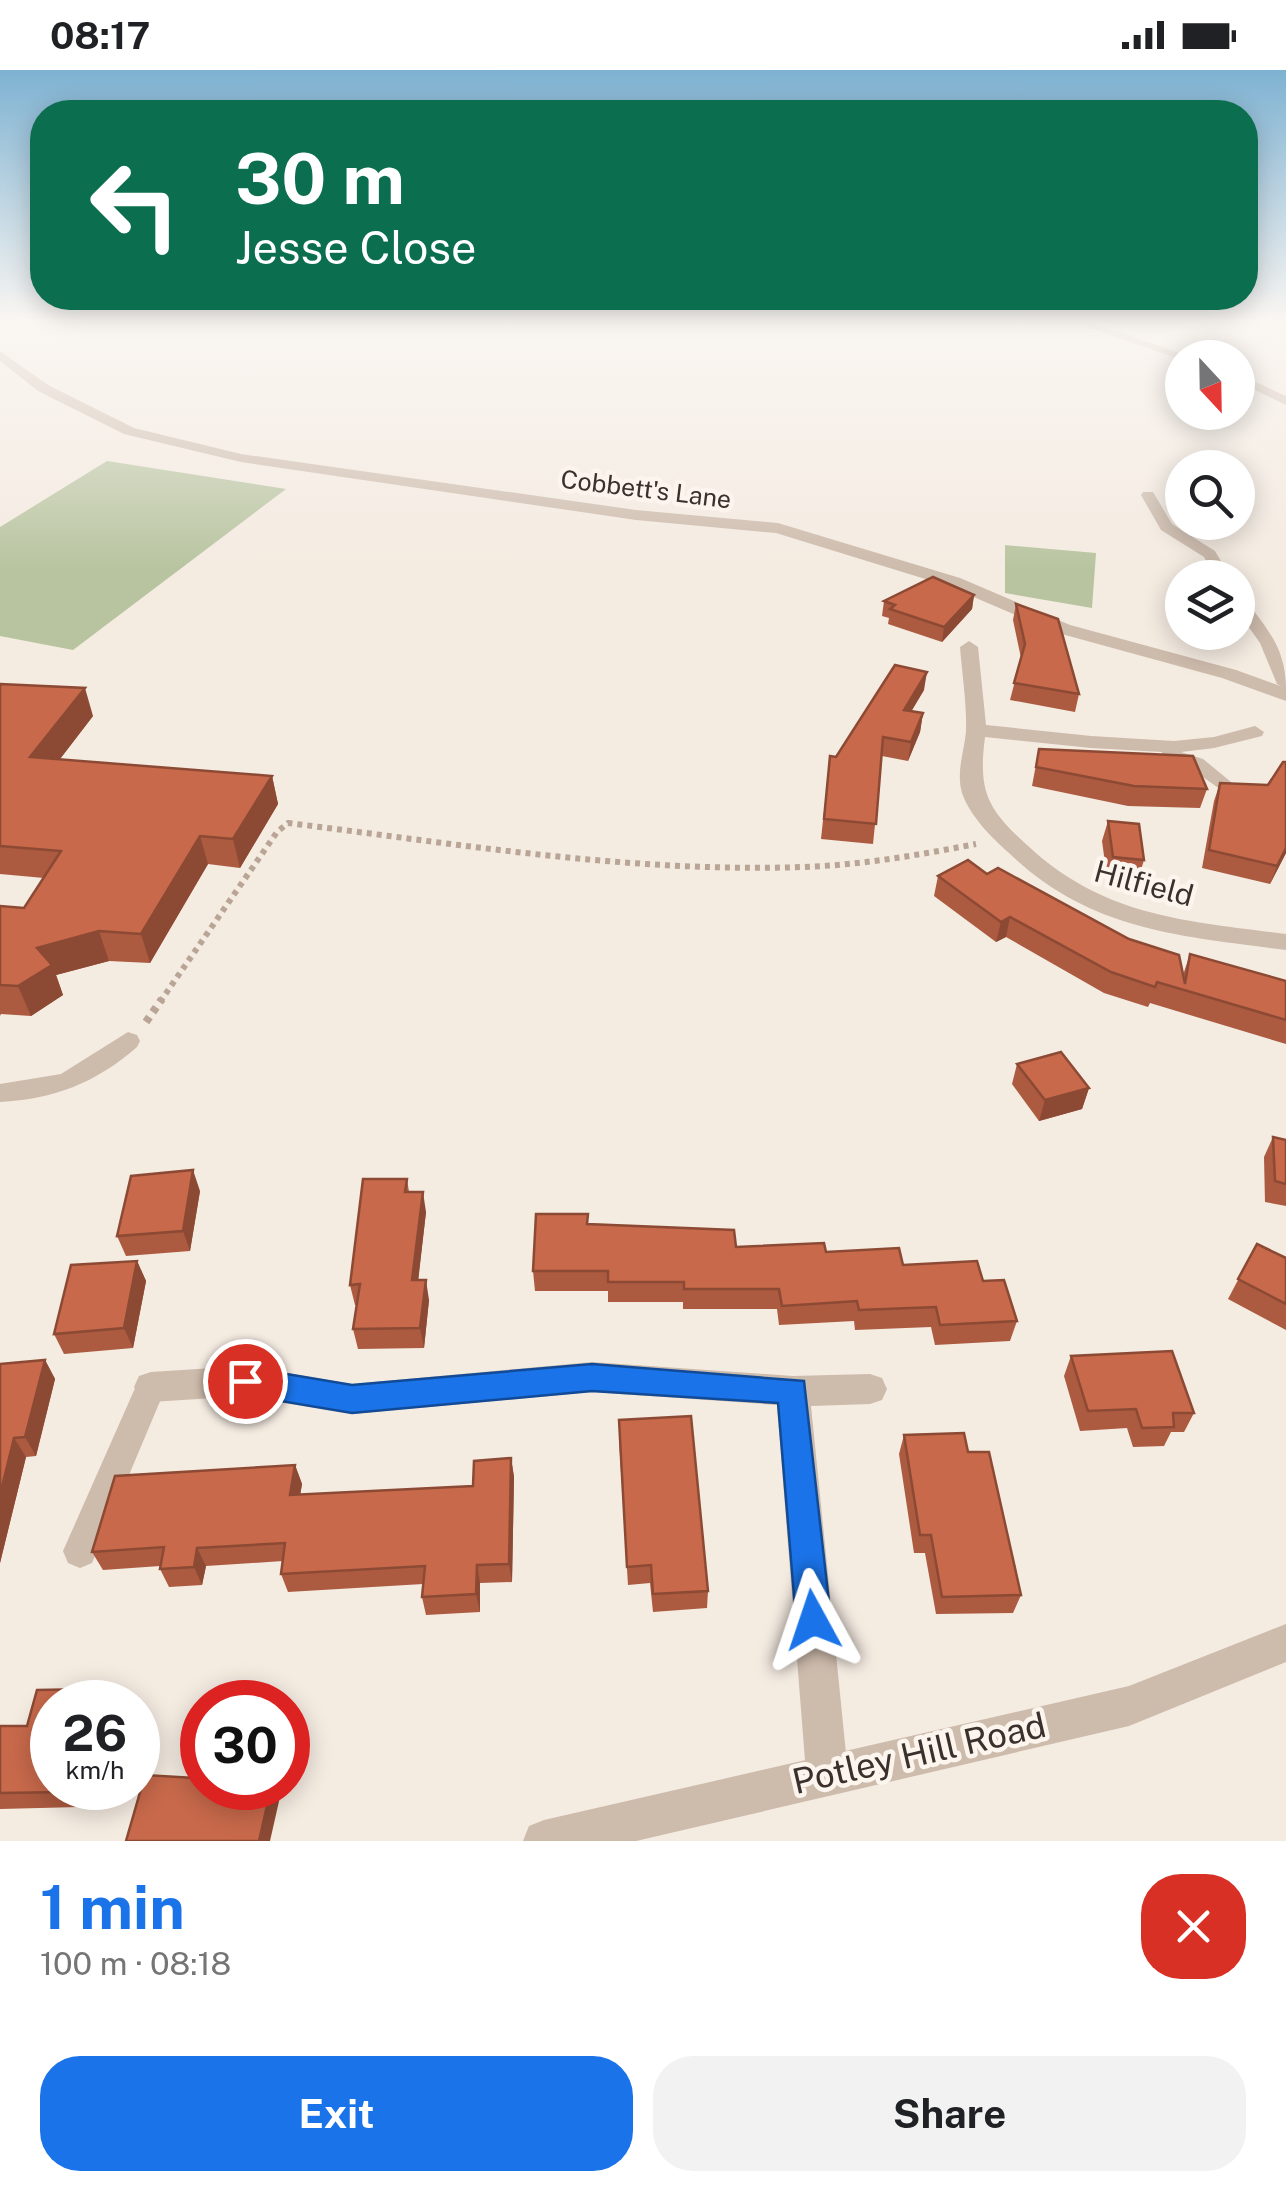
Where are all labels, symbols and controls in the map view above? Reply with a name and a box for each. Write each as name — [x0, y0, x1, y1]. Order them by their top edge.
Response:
text: 08:17 — [50, 13, 150, 58]
text: 30 m — [235, 137, 405, 220]
icon: left — [70, 140, 200, 270]
text: Jesse Close — [235, 221, 476, 274]
north arrow — [1165, 340, 1255, 430]
map controls — [1165, 340, 1255, 650]
button: search — [1165, 450, 1255, 540]
street label: Cobbett's Lane — [559, 464, 733, 514]
button: layers — [1165, 560, 1255, 650]
street label: Hilfield — [1091, 853, 1197, 913]
pin — [203, 1339, 288, 1424]
icon: arrive — [218, 1354, 273, 1409]
position arrow — [761, 1568, 865, 1672]
speed limit sign: 30 — [180, 1680, 310, 1810]
text: 26 — [63, 1703, 127, 1762]
street label: Potley Hill Road — [788, 1704, 1050, 1802]
text: km/h — [66, 1755, 124, 1785]
text: 1 min — [40, 1872, 185, 1943]
button: close — [1141, 1874, 1246, 1979]
text: 100 m · 08:18 — [40, 1945, 231, 1982]
button: Exit — [40, 2056, 633, 2171]
button: Share — [653, 2056, 1246, 2171]

